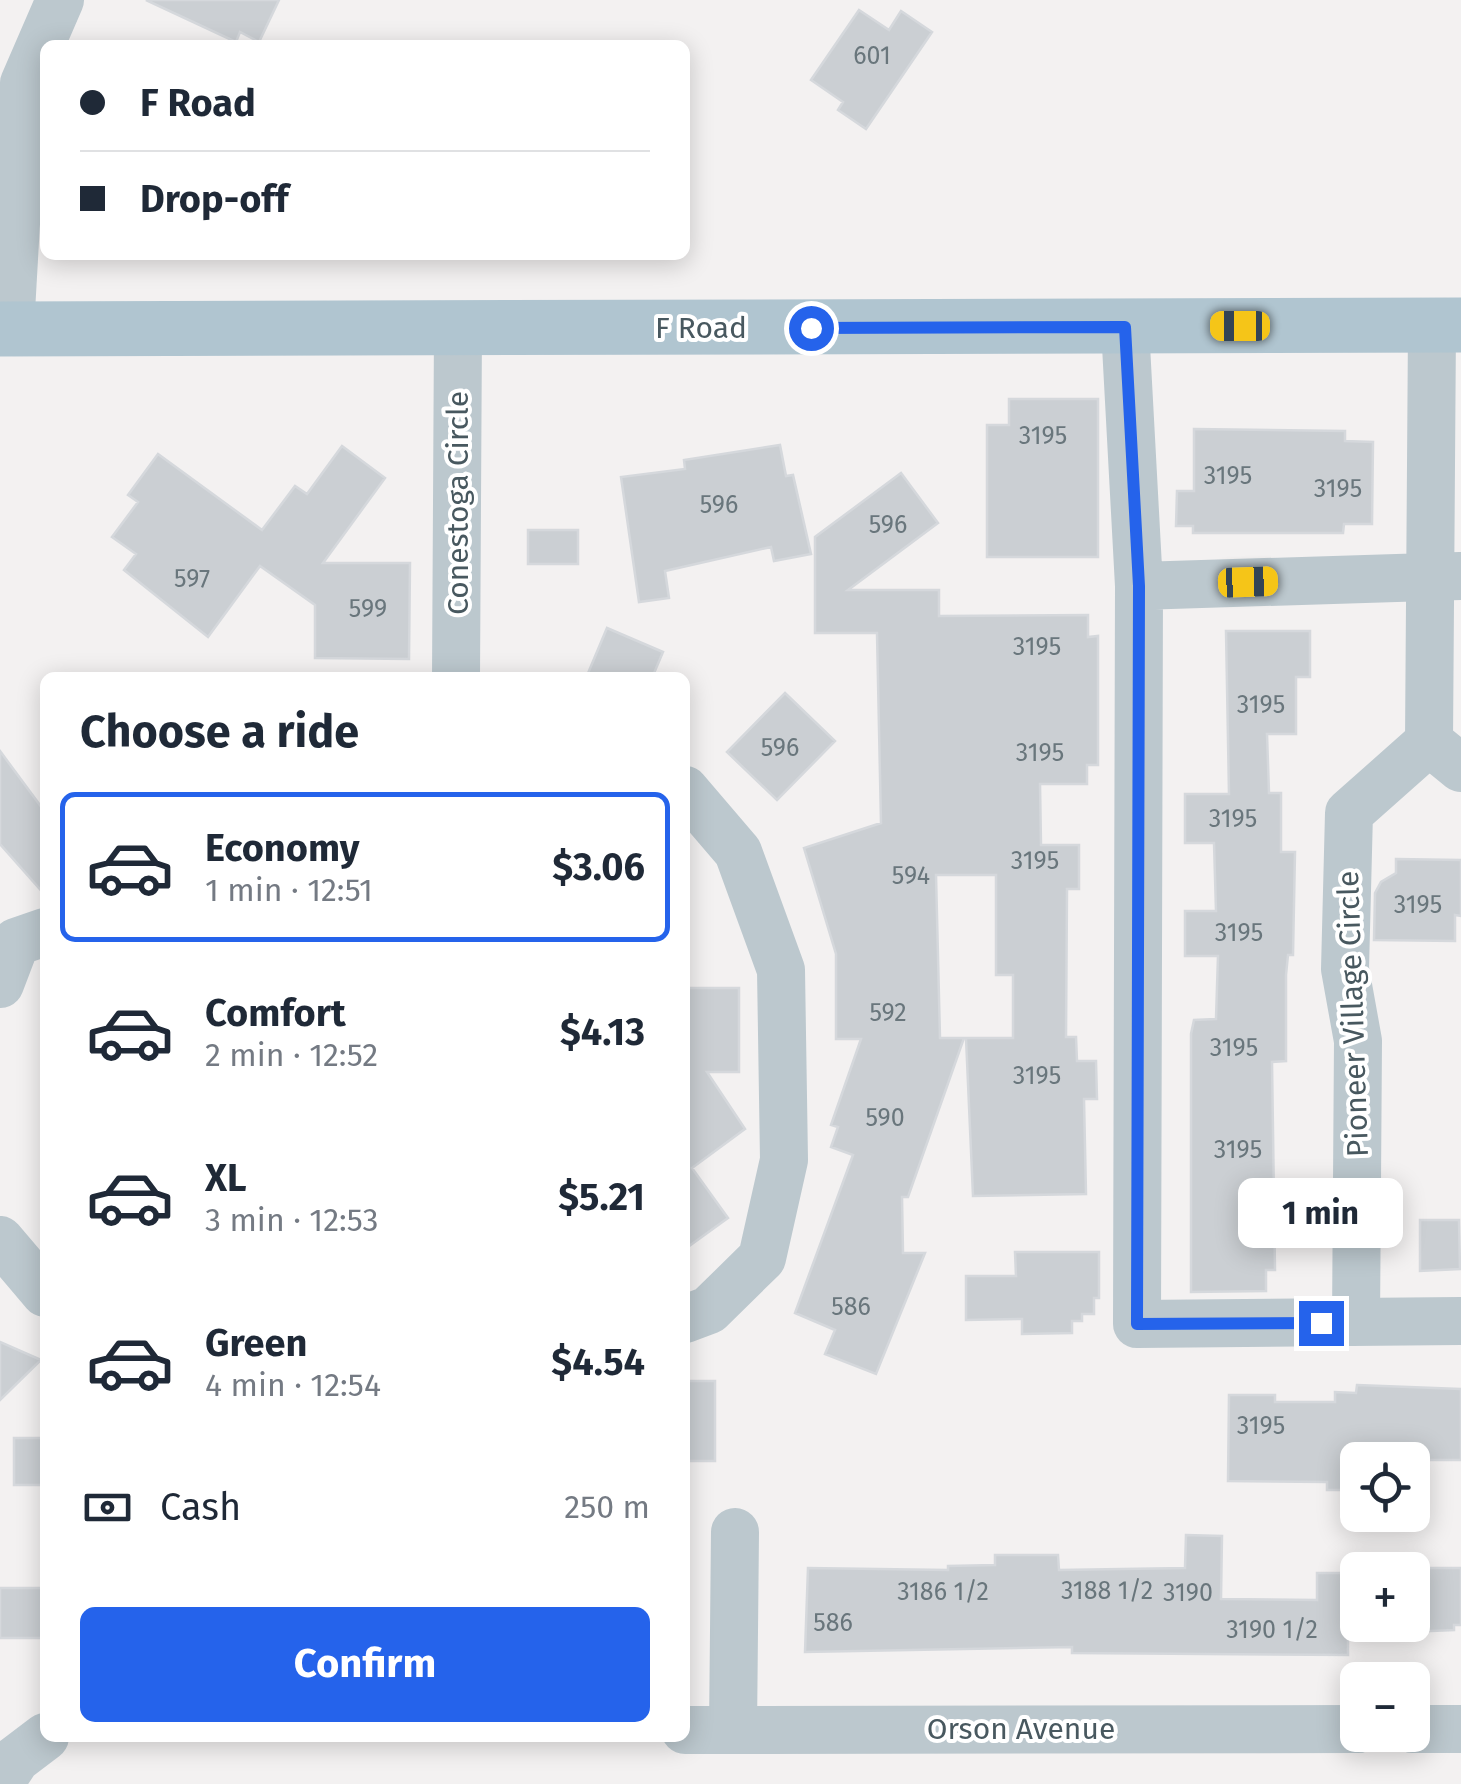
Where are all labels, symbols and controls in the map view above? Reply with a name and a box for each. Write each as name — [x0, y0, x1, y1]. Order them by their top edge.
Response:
house number: 601 — [853, 41, 891, 71]
text: F Road — [140, 80, 256, 126]
text: Drop-off — [140, 176, 288, 222]
route start — [789, 306, 834, 351]
street label: F Road — [655, 310, 747, 346]
car — [1210, 311, 1270, 341]
street label: Conestoga Circle — [440, 391, 476, 615]
house number: 3195 — [1019, 421, 1067, 451]
house number: 3195 — [1204, 461, 1252, 491]
house number: 3195 — [1314, 474, 1362, 504]
house number: 596 — [700, 490, 738, 520]
house number: 596 — [869, 510, 907, 540]
house number: 597 — [174, 564, 210, 594]
car — [1217, 566, 1279, 598]
house number: 599 — [349, 594, 387, 624]
house number: 3195 — [1013, 632, 1061, 662]
house number: 3195 — [1237, 690, 1285, 720]
text: Choose a ride — [80, 705, 359, 759]
house number: 596 — [761, 733, 799, 763]
house number: 3195 — [1016, 738, 1064, 768]
house number: 3195 — [1209, 804, 1257, 834]
icon: car — [85, 822, 175, 912]
text: Economy — [205, 825, 360, 871]
text: $3.06 — [552, 844, 645, 890]
house number: 3195 — [1011, 846, 1059, 876]
house number: 594 — [892, 861, 930, 891]
street label: Pioneer Village Circle — [1330, 870, 1376, 1158]
text: 1 min · 12:51 — [205, 871, 373, 909]
house number: 3195 — [1394, 890, 1442, 920]
house number: 3195 — [1215, 918, 1263, 948]
icon: car — [85, 987, 175, 1077]
text: Comfort — [205, 990, 346, 1036]
house number: 592 — [869, 998, 907, 1028]
text: $4.13 — [560, 1009, 645, 1055]
house number: 3195 — [1210, 1033, 1258, 1063]
text: 2 min · 12:52 — [205, 1036, 378, 1074]
house number: 3195 — [1013, 1061, 1061, 1091]
house number: 590 — [865, 1103, 905, 1133]
house number: 3195 — [1214, 1135, 1262, 1165]
icon: car — [85, 1152, 175, 1242]
text: XL — [205, 1155, 247, 1201]
text: $5.21 — [558, 1174, 645, 1220]
callout: 1 min — [1238, 1178, 1404, 1248]
text: 1 min — [1282, 1194, 1359, 1232]
text: 3 min · 12:53 — [205, 1201, 379, 1239]
house number: 586 — [831, 1292, 871, 1322]
route end — [1299, 1301, 1344, 1346]
icon: car — [85, 1317, 175, 1407]
text: Green — [205, 1320, 308, 1366]
text: $4.54 — [551, 1339, 645, 1385]
text: 4 min · 12:54 — [205, 1366, 381, 1404]
house number: 3195 — [1237, 1411, 1285, 1441]
map controls — [1340, 1442, 1430, 1752]
button: locate — [1340, 1442, 1430, 1532]
icon: cash — [80, 1480, 135, 1535]
text: Cash — [160, 1484, 241, 1530]
text: 250 m — [564, 1488, 650, 1526]
button: + — [1340, 1552, 1430, 1642]
house number: 3188 1/2 — [1061, 1576, 1153, 1606]
house number: 3186 1/2 — [897, 1577, 989, 1607]
house number: 3190 — [1163, 1578, 1213, 1608]
button: Confirm — [80, 1607, 650, 1722]
house number: 586 — [813, 1608, 853, 1638]
house number: 3190 1/2 — [1226, 1615, 1318, 1645]
button: − — [1340, 1662, 1430, 1752]
street label: Orson Avenue — [927, 1711, 1115, 1747]

